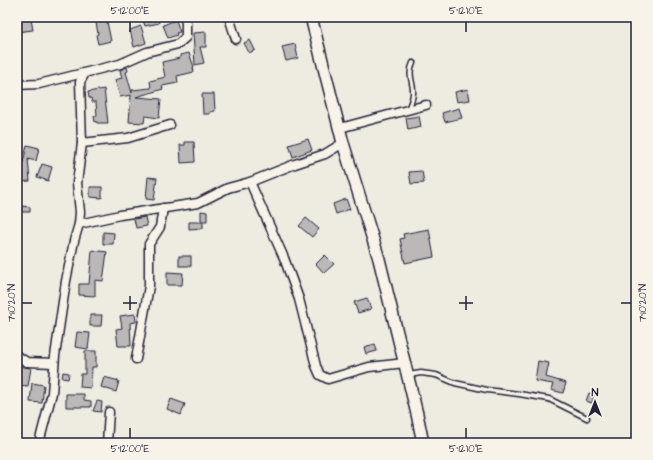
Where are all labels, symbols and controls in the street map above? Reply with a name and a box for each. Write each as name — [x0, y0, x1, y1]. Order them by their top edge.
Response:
text: 5°12'00"E — [111, 4, 149, 18]
text: 5°12'10"E — [449, 4, 483, 18]
text: 7°10'20"N — [5, 284, 19, 322]
text: 7°10'20"N — [636, 284, 650, 322]
north arrow — [575, 382, 615, 422]
text: N — [592, 385, 599, 400]
text: 5°12'00"E — [111, 442, 149, 456]
text: 5°12'10"E — [449, 442, 483, 456]

